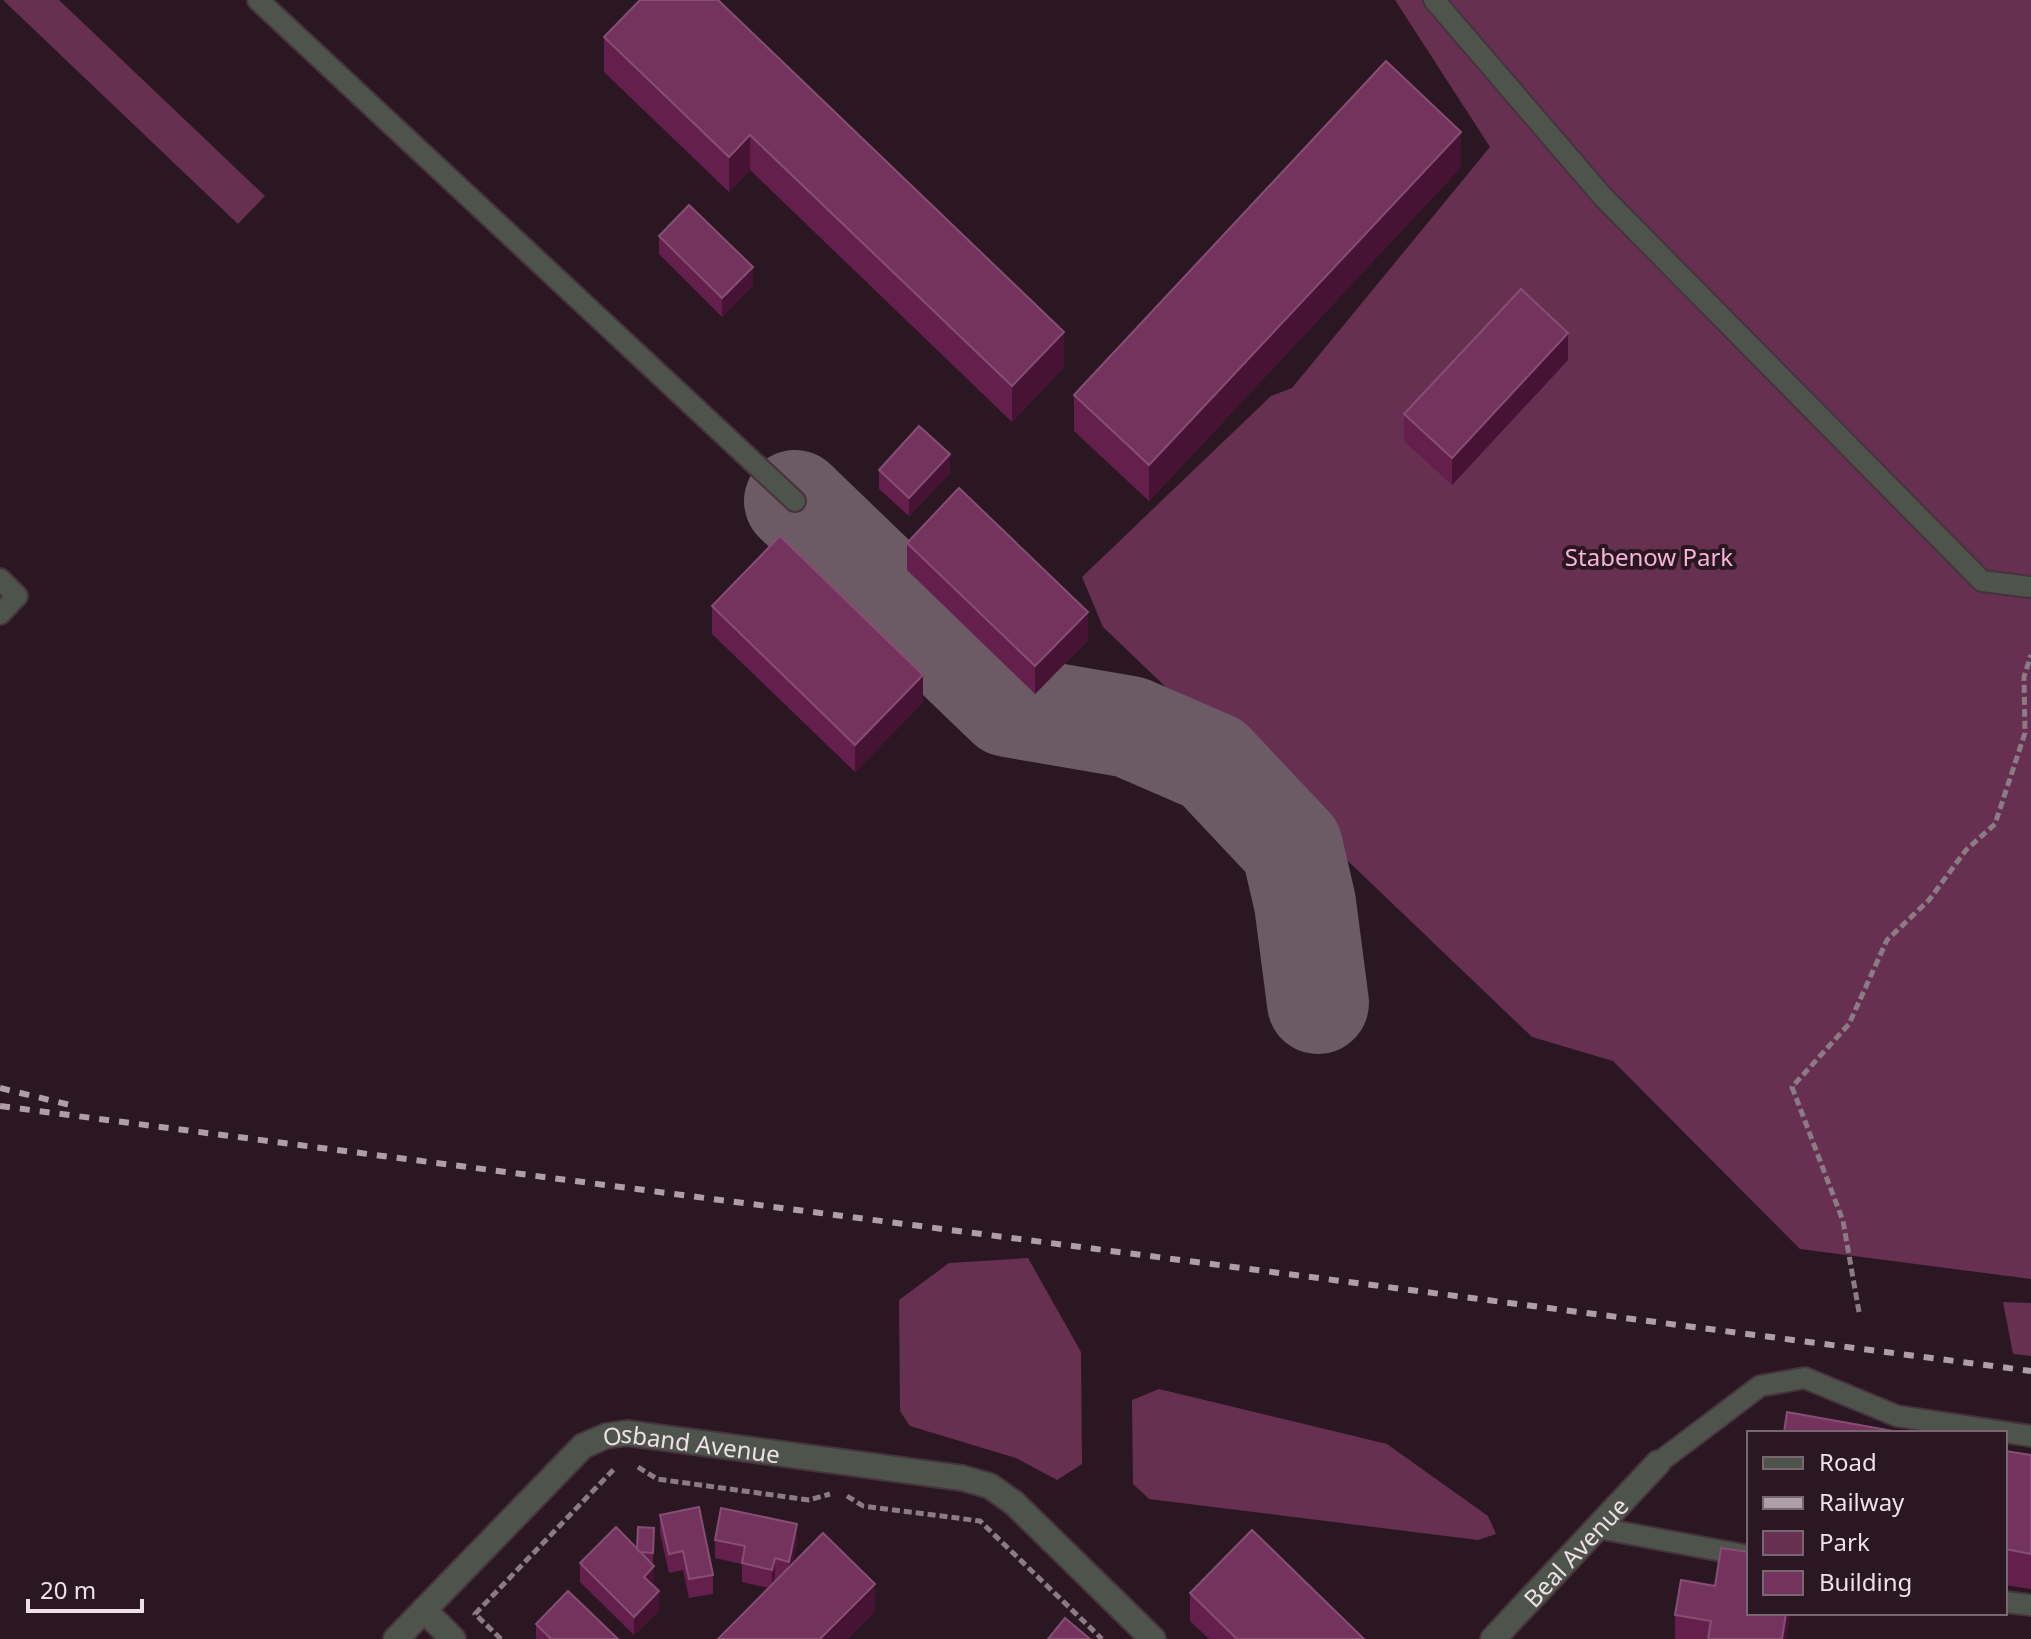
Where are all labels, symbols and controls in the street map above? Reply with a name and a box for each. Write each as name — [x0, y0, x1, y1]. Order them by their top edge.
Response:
park label: Stabenow Park — [1565, 540, 1733, 573]
street label: Osband Avenue — [601, 1416, 782, 1470]
legend — [1747, 1431, 2007, 1615]
text: Road — [1819, 1445, 1877, 1478]
text: Railway — [1819, 1485, 1905, 1518]
street label: Beal Avenue — [1515, 1489, 1635, 1614]
text: Park — [1819, 1525, 1870, 1558]
scale bar — [28, 1563, 142, 1613]
text: Building — [1819, 1565, 1912, 1598]
text: 20 m — [40, 1573, 96, 1606]

